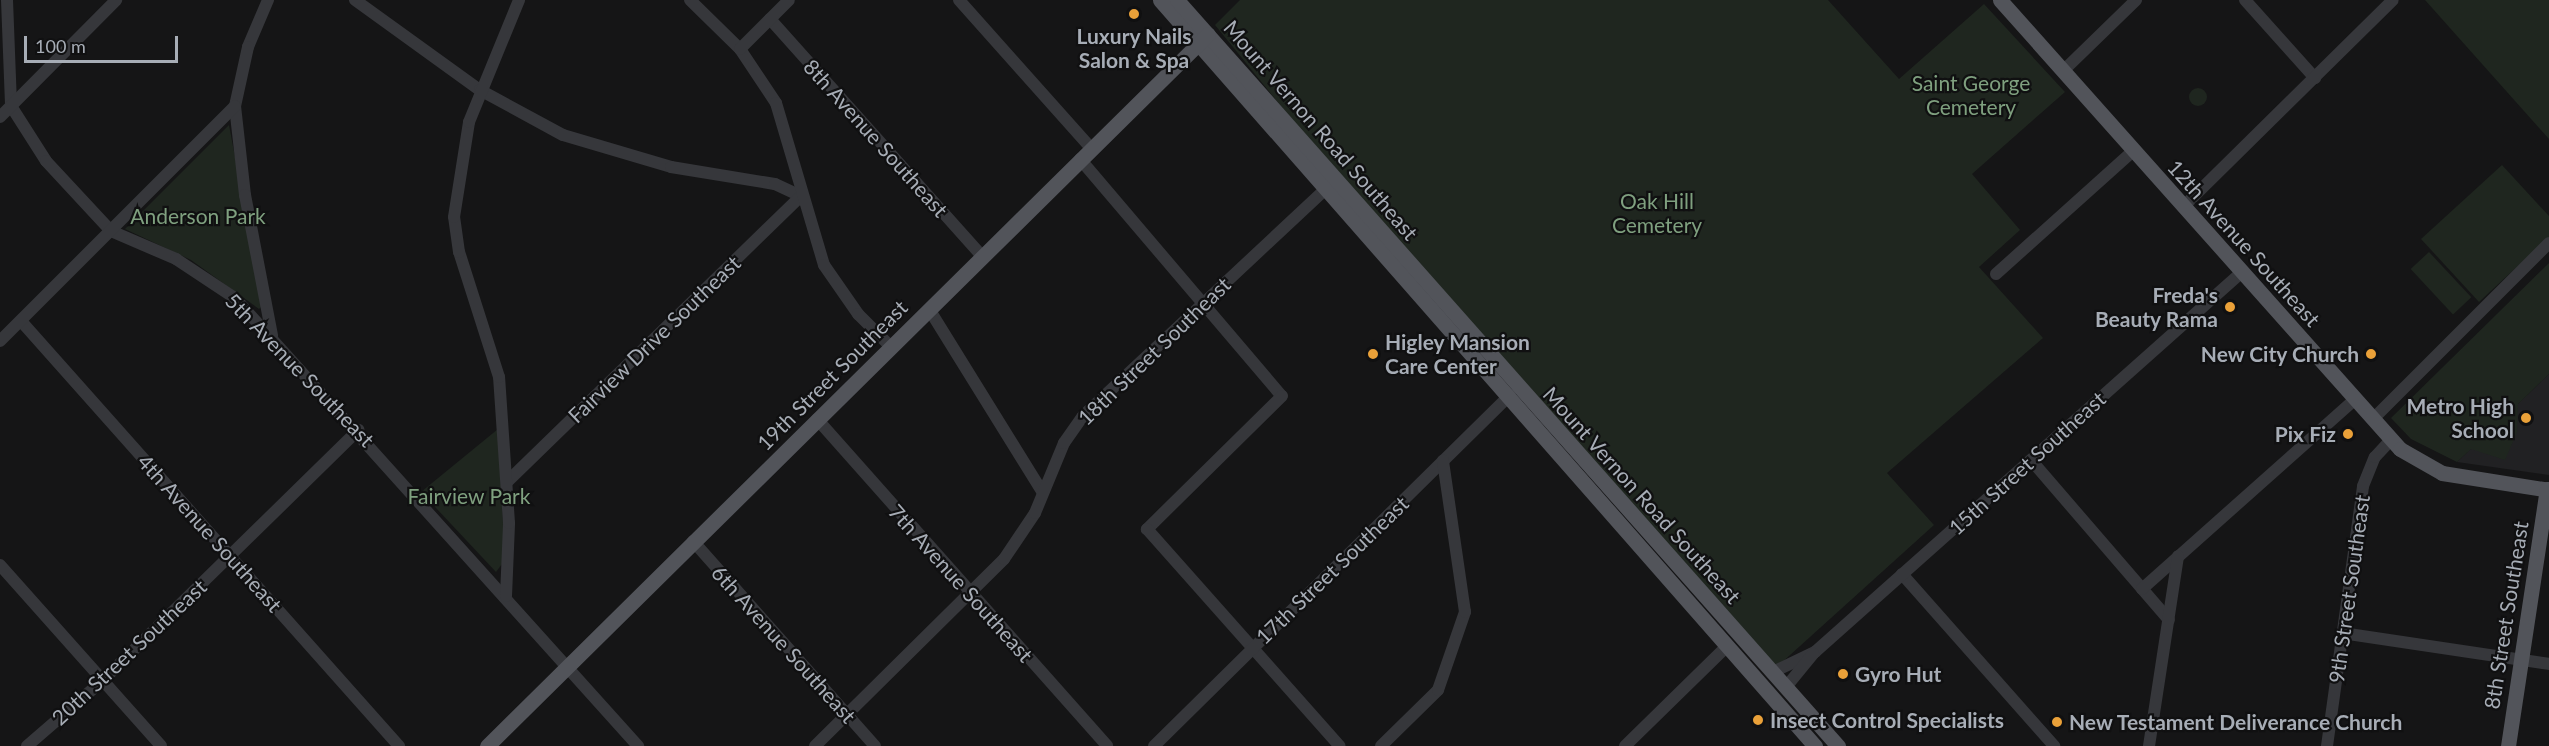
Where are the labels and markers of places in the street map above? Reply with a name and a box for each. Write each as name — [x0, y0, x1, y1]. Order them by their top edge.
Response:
marker: Luxury Nails Salon & Spa — [1127, 7, 1141, 21]
place label: Luxury Nails Salon & Spa — [1076, 23, 1192, 73]
place label: Freda's Beauty Rama — [2094, 282, 2218, 332]
marker: Freda's Beauty Rama — [2223, 300, 2237, 314]
place label: Higley Mansion Care Center — [1385, 329, 1530, 379]
place label: New City Church — [2200, 341, 2359, 367]
marker: Higley Mansion Care Center — [1366, 347, 1380, 361]
marker: New City Church — [2364, 347, 2378, 361]
place label: Metro High School — [2407, 393, 2514, 443]
marker: Metro High School — [2519, 411, 2533, 425]
place label: Pix Fiz — [2275, 421, 2336, 447]
marker: Pix Fiz — [2341, 427, 2355, 441]
place label: Gyro Hut — [1855, 661, 1941, 687]
marker: Gyro Hut — [1836, 667, 1850, 681]
place label: Insect Control Specialists — [1770, 707, 2004, 733]
place label: New Testament Deliverance Church — [2069, 709, 2403, 735]
marker: Insect Control Specialists — [1751, 713, 1765, 727]
marker: New Testament Deliverance Church — [2050, 715, 2064, 729]

